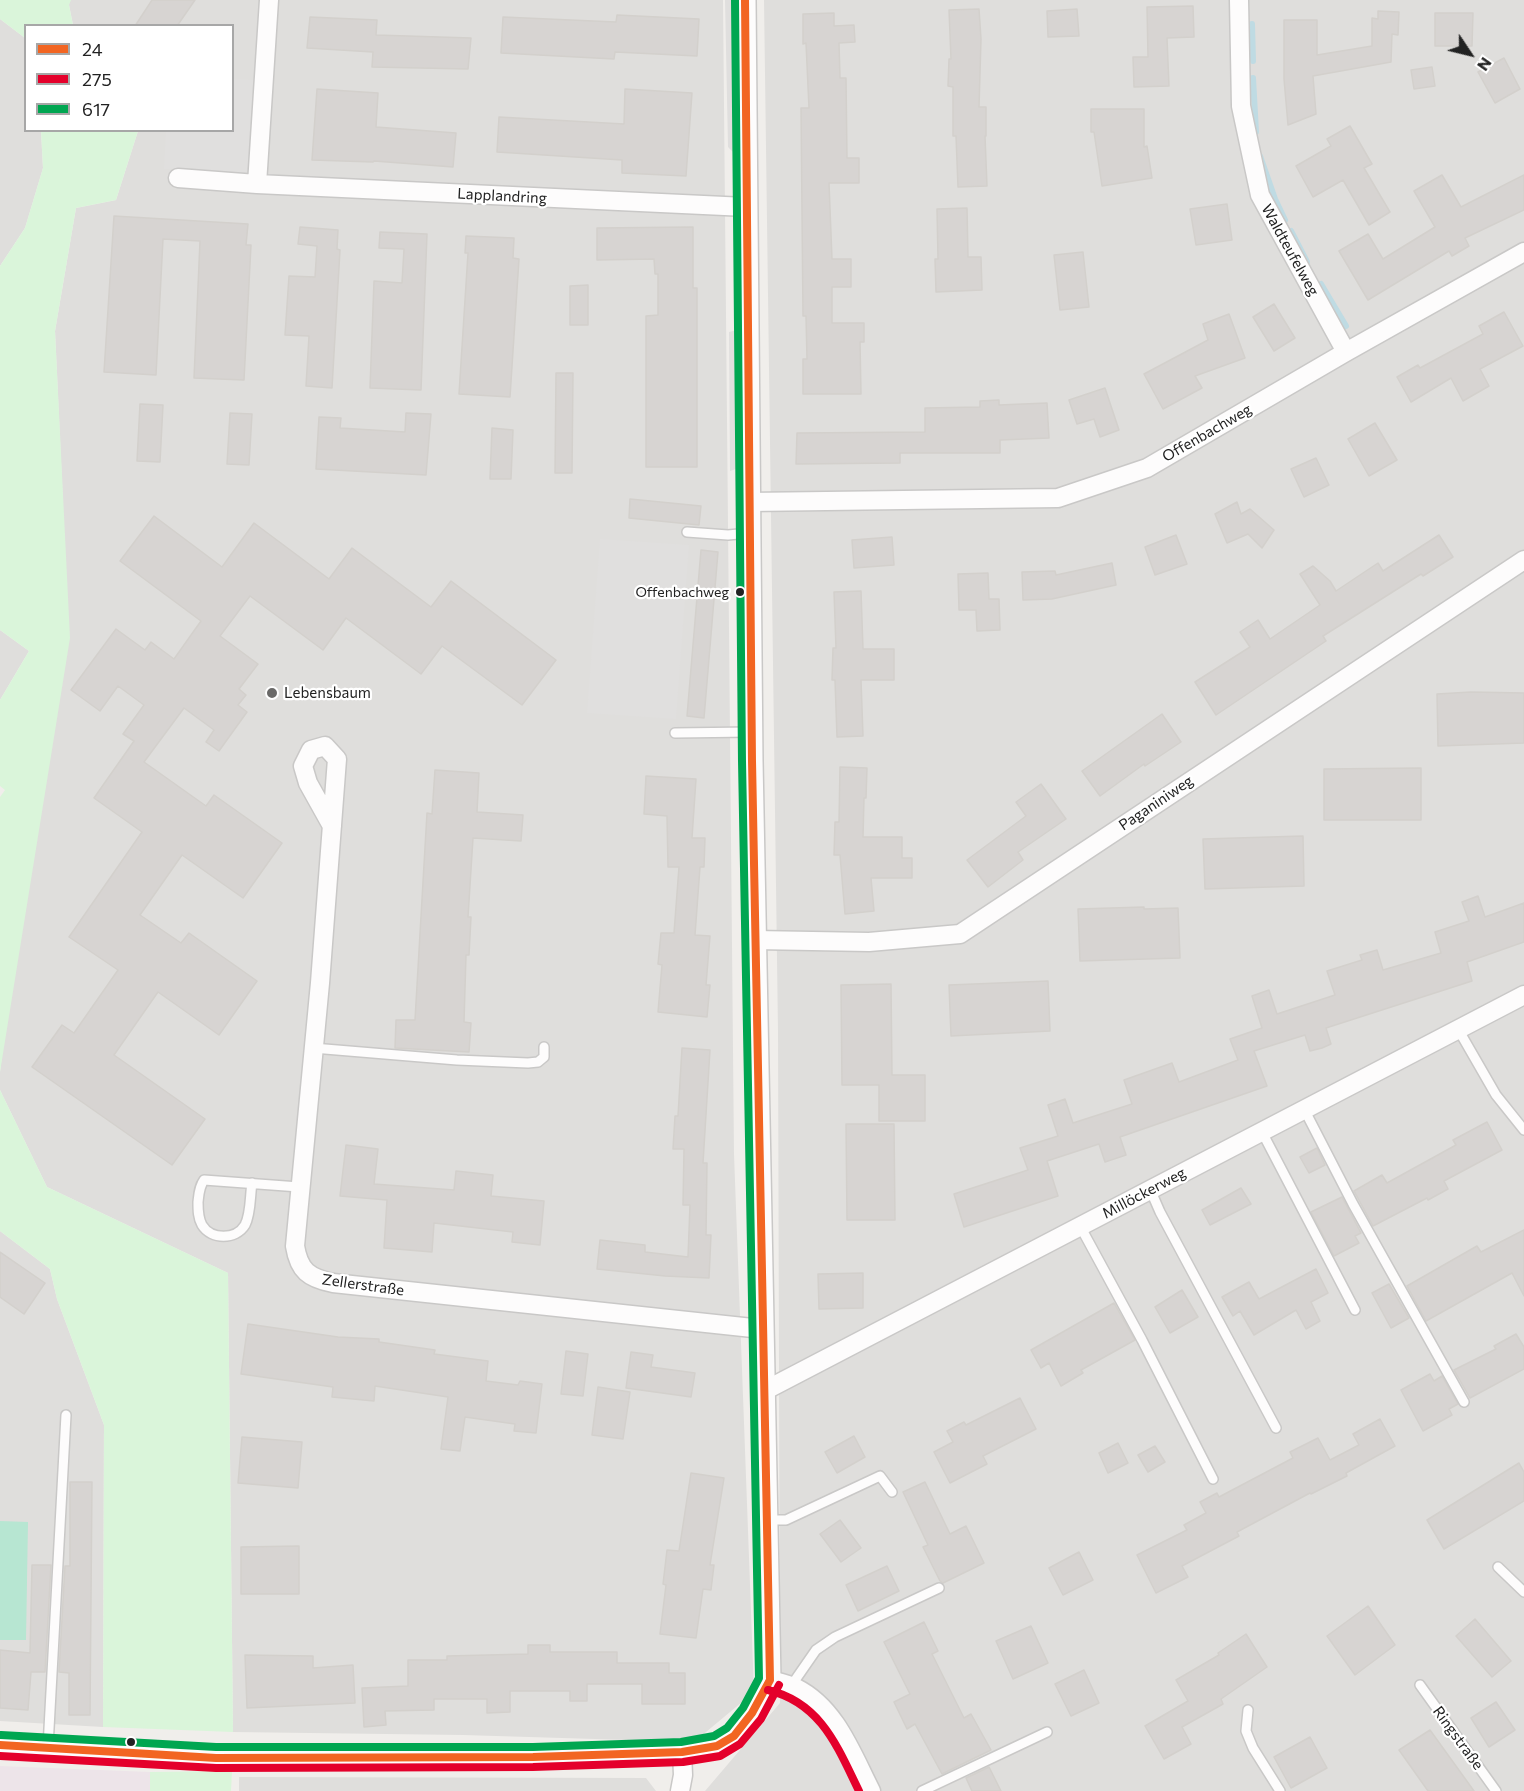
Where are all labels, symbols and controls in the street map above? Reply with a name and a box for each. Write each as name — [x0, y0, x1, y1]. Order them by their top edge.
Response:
legend — [24, 24, 234, 132]
north arrow — [1440, 24, 1500, 84]
text: 24 — [82, 38, 102, 60]
text: N — [1474, 54, 1496, 75]
text: 275 — [82, 68, 112, 90]
text: 617 — [82, 98, 110, 120]
street label: Lapplandring — [457, 185, 547, 207]
street label: Waldteufelweg — [1257, 201, 1323, 299]
street label: Offenbachweg — [1159, 400, 1255, 466]
place label: Offenbachweg — [635, 584, 729, 600]
marker: Offenbachweg — [734, 586, 746, 598]
place label: Lebensbaum — [284, 684, 371, 702]
marker: Lebensbaum — [265, 686, 279, 700]
street label: Paganiniweg — [1115, 772, 1197, 834]
street label: Millöckerweg — [1099, 1164, 1189, 1222]
street label: Zellerstraße — [321, 1270, 405, 1300]
street label: Ringstraße — [1429, 1703, 1487, 1773]
unlabelled marker — [125, 1736, 137, 1748]

